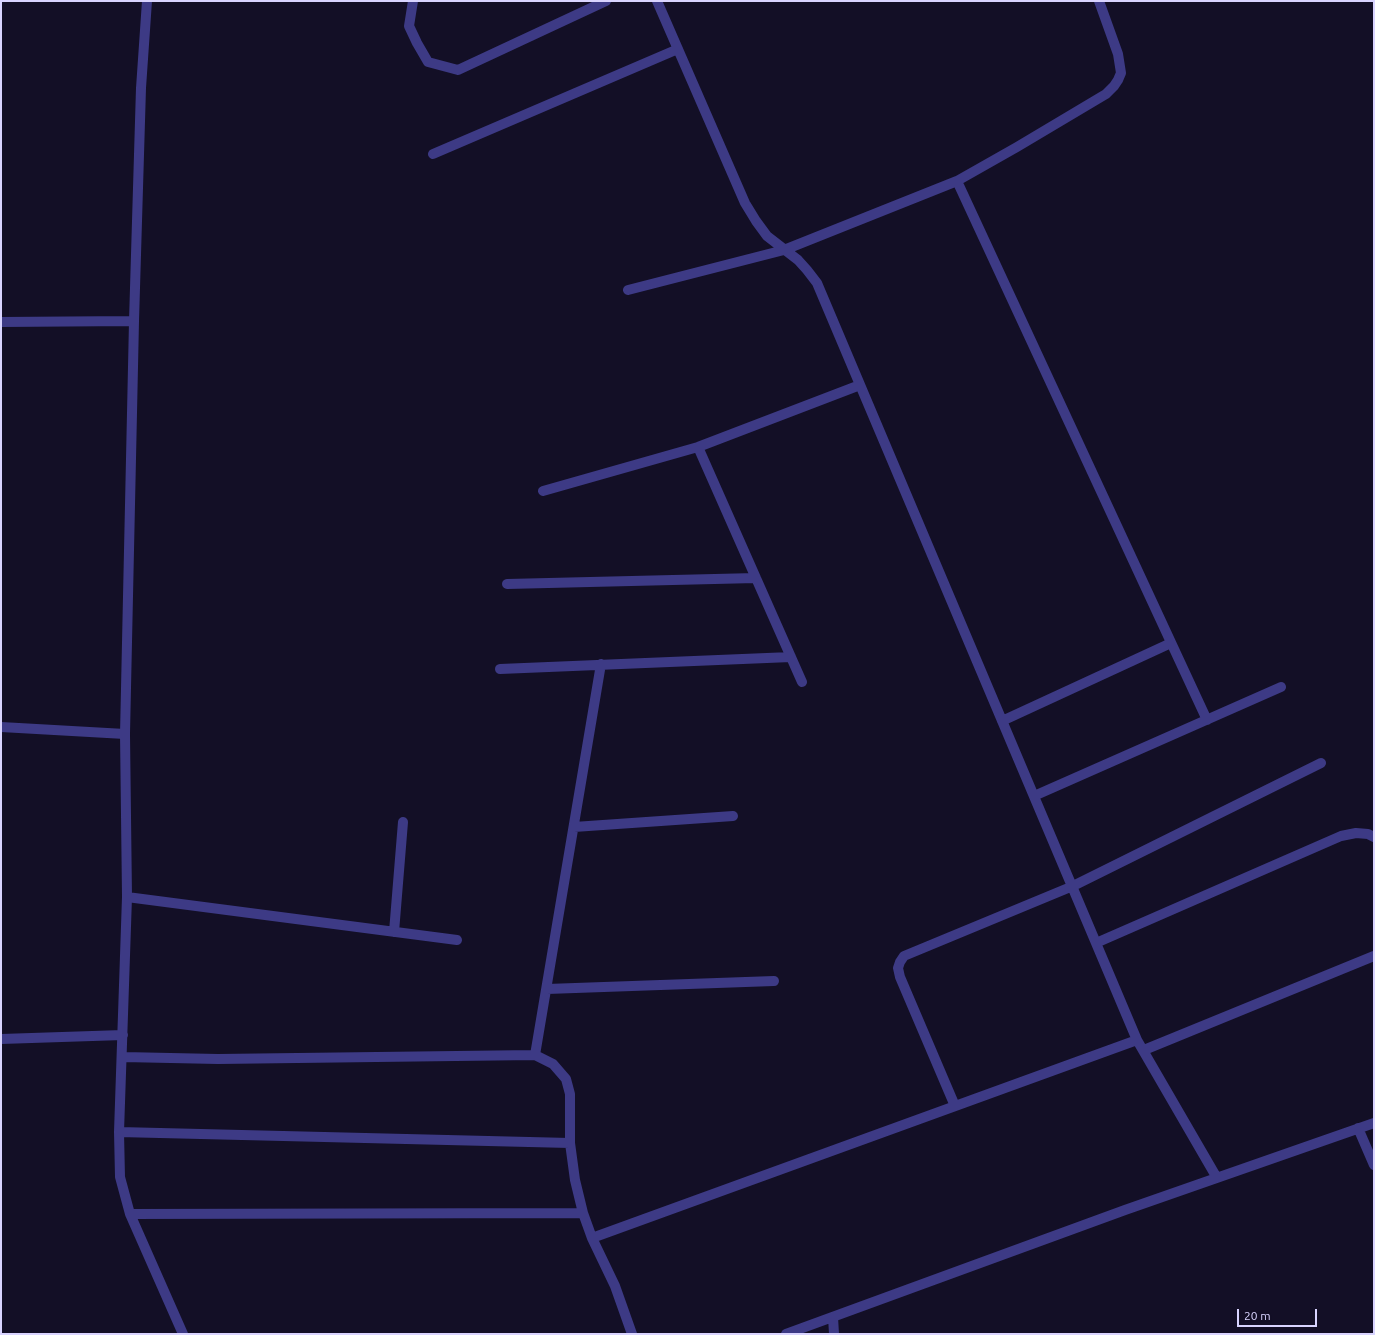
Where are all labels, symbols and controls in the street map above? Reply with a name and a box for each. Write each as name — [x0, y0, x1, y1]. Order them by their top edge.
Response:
scale bar — [1239, 1301, 1319, 1327]
text: 20 m — [1244, 1309, 1271, 1322]

